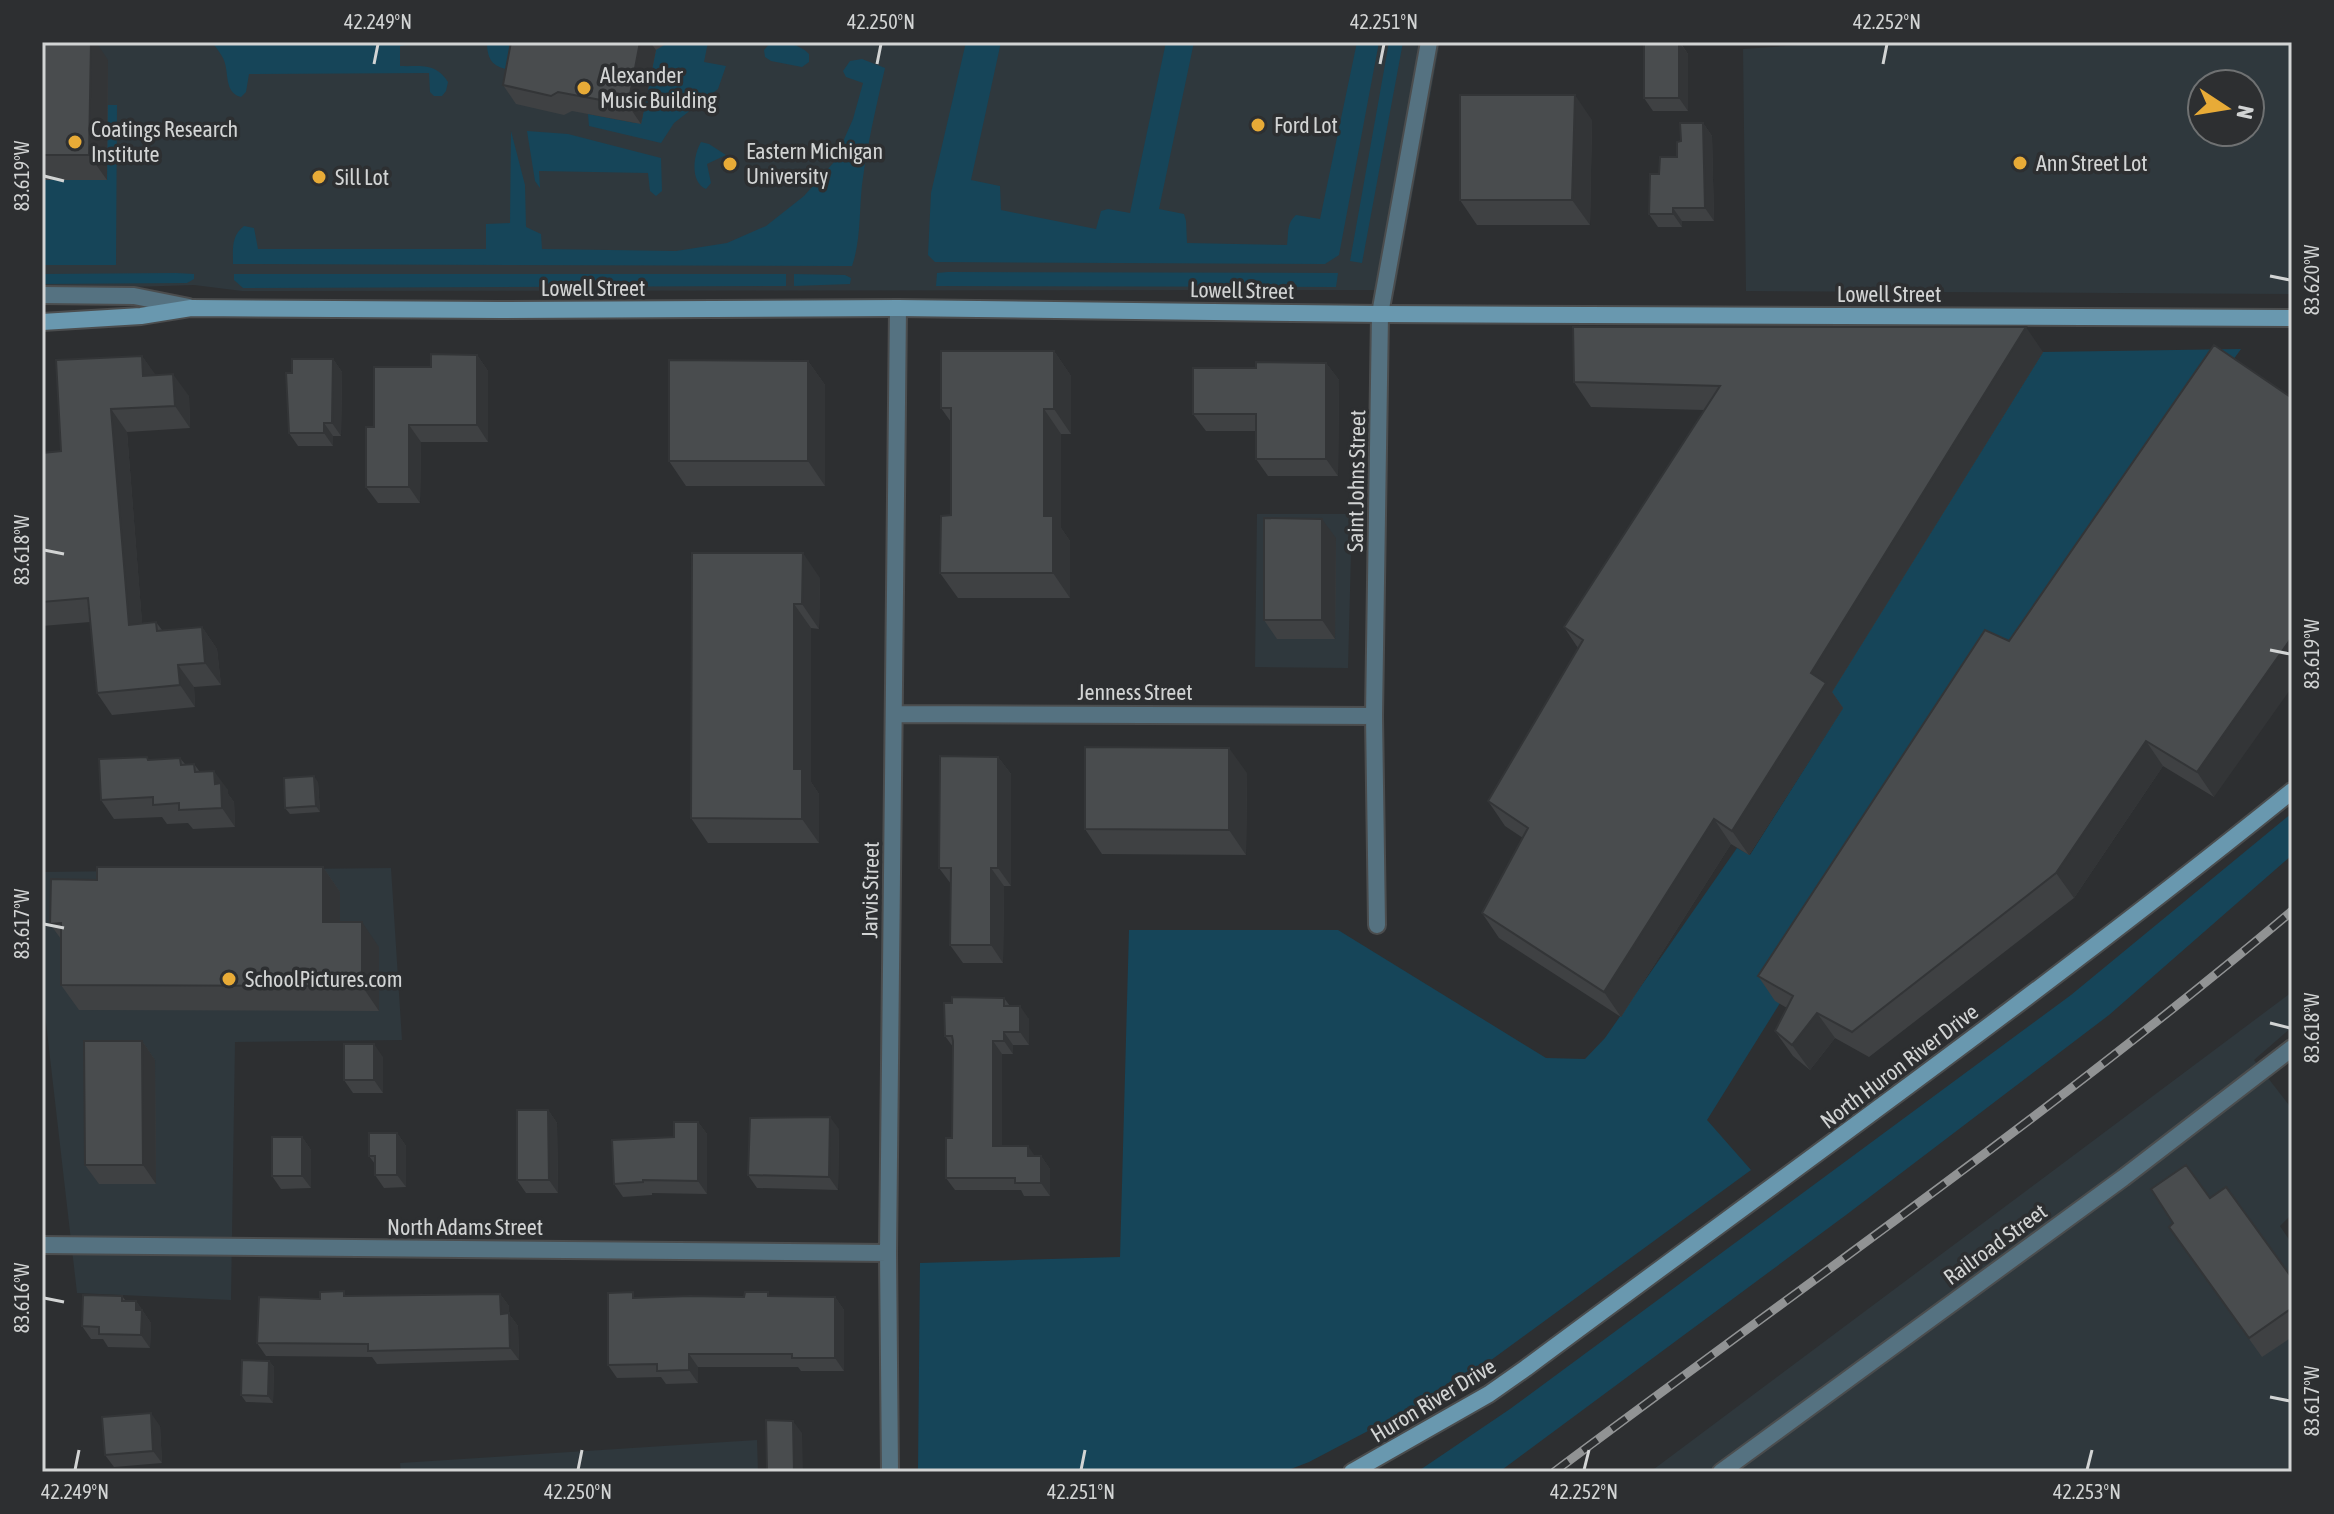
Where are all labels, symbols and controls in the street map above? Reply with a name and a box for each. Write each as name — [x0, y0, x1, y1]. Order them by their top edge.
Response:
text: 42.249°N — [344, 10, 412, 33]
text: 42.250°N — [847, 10, 915, 33]
text: 42.251°N — [1350, 10, 1418, 33]
text: 42.252°N — [1853, 10, 1921, 33]
place label: Alexander Music Building — [600, 62, 717, 113]
north arrow — [2186, 68, 2266, 148]
marker: Alexander Music Building — [575, 79, 593, 97]
text: N — [2231, 103, 2260, 121]
place label: Ford Lot — [1274, 112, 1338, 138]
place label: Coatings Research Institute — [91, 116, 238, 167]
marker: Ford Lot — [1249, 116, 1267, 134]
marker: Coatings Research Institute — [66, 133, 84, 151]
place label: Eastern Michigan University — [746, 138, 883, 189]
text: 83.619°W — [10, 140, 33, 211]
place label: Ann Street Lot — [2036, 150, 2148, 176]
marker: Ann Street Lot — [2011, 154, 2029, 172]
marker: Eastern Michigan University — [721, 155, 739, 173]
place label: Sill Lot — [335, 164, 389, 190]
marker: Sill Lot — [310, 168, 328, 186]
text: 83.620°W — [2300, 244, 2323, 315]
street label: Lowell Street — [541, 275, 645, 301]
street label: Lowell Street — [1190, 276, 1294, 304]
street label: Lowell Street — [1837, 281, 1941, 307]
street label: Saint Johns Street — [1342, 410, 1370, 552]
text: 83.618°W — [10, 514, 33, 585]
text: 83.619°W — [2300, 618, 2323, 689]
street label: Jenness Street — [1077, 679, 1193, 705]
street label: Jarvis Street — [856, 841, 884, 939]
text: 83.617°W — [10, 888, 33, 959]
place label: SchoolPictures.com — [245, 966, 403, 992]
marker: SchoolPictures.com — [220, 970, 238, 988]
text: 83.618°W — [2300, 992, 2323, 1063]
street label: North Huron River Drive — [1815, 998, 1983, 1134]
street label: Railroad Street — [1938, 1198, 2052, 1290]
street label: North Adams Street — [387, 1214, 543, 1240]
text: 83.616°W — [10, 1262, 33, 1333]
street label: Huron River Drive — [1366, 1353, 1500, 1447]
text: 83.617°W — [2300, 1365, 2323, 1436]
text: 42.249°N — [41, 1480, 109, 1503]
text: 42.250°N — [544, 1480, 612, 1503]
text: 42.251°N — [1047, 1480, 1115, 1503]
text: 42.252°N — [1550, 1480, 1618, 1503]
text: 42.253°N — [2053, 1480, 2121, 1503]

